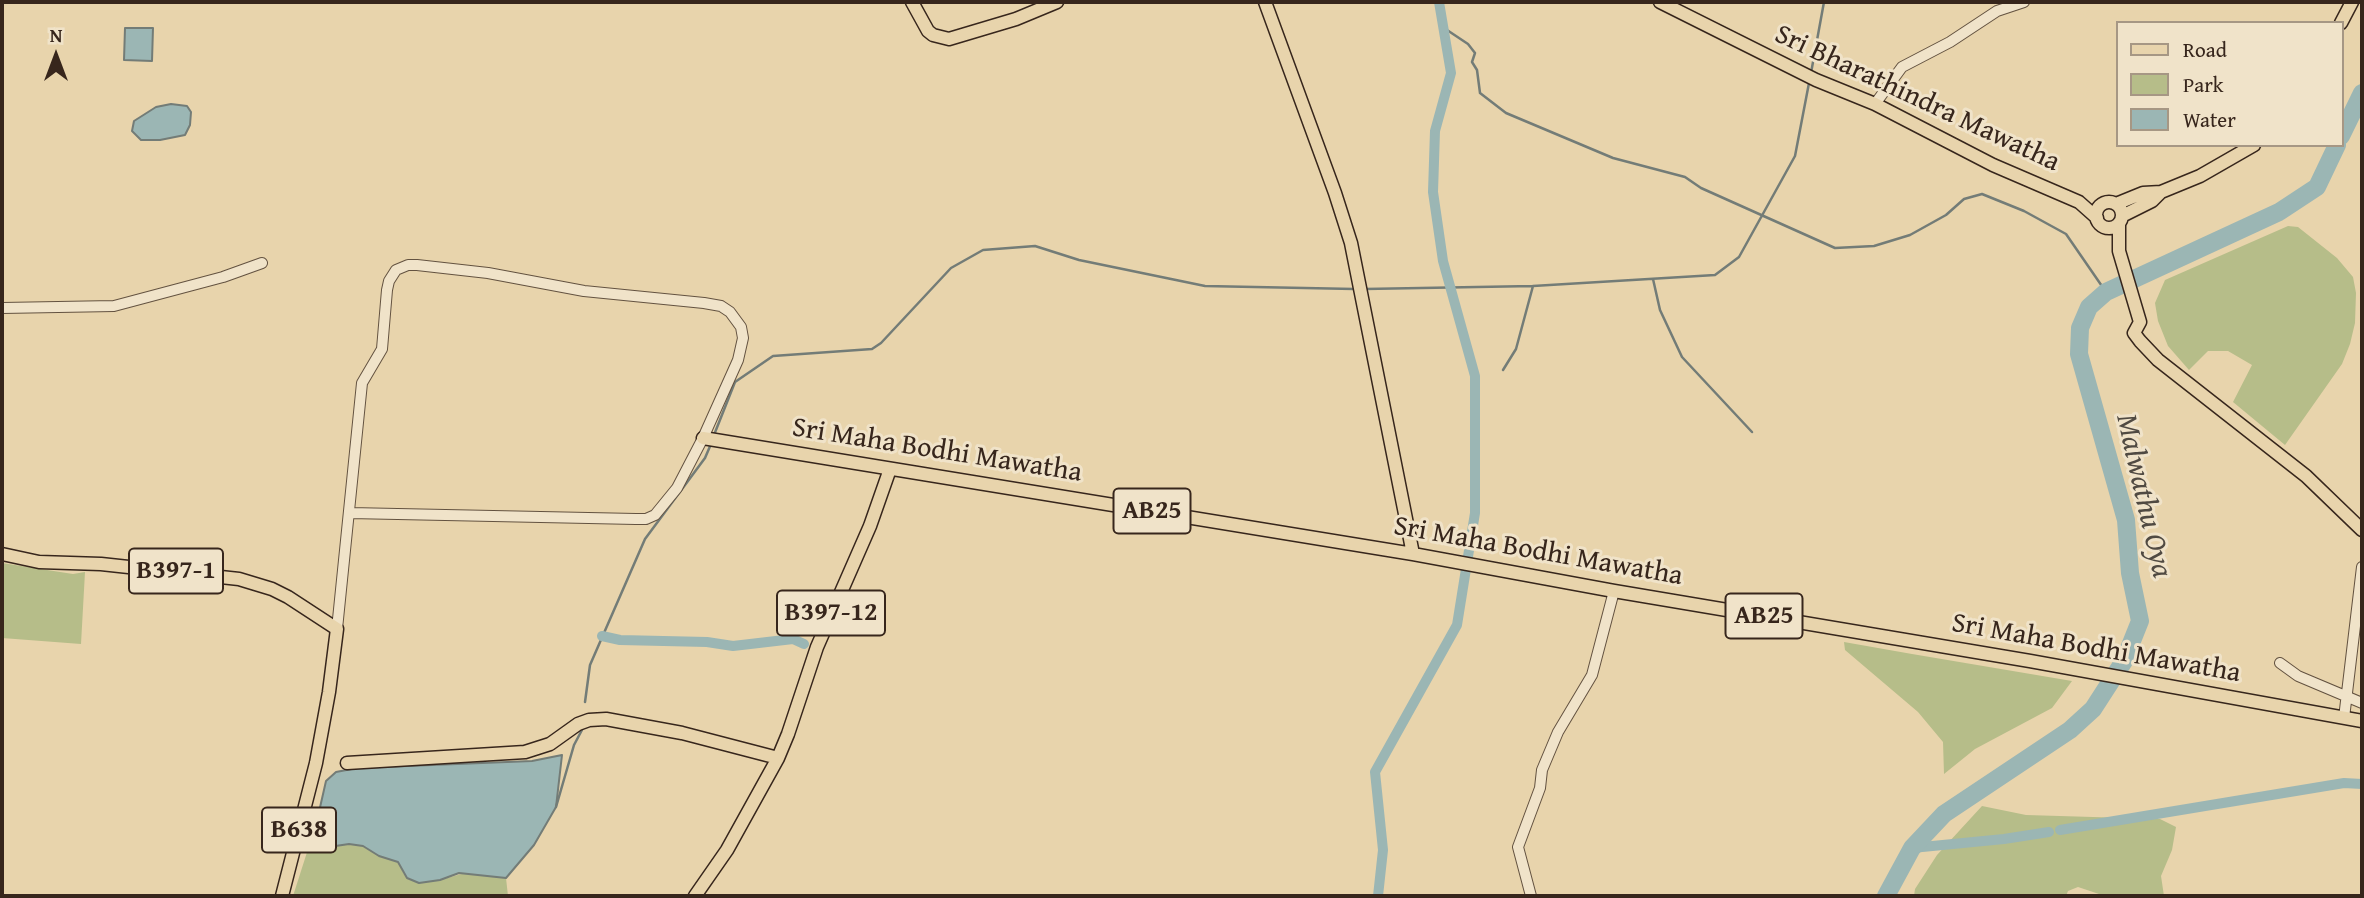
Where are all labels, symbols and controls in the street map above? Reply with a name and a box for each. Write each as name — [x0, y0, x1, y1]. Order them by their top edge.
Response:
street label: Sri Bharathindra Mawatha — [1769, 18, 2065, 180]
north arrow — [21, 21, 91, 91]
text: N — [50, 21, 62, 49]
legend — [2116, 21, 2343, 147]
text: Road — [2183, 34, 2227, 65]
text: Park — [2183, 69, 2224, 100]
text: Water — [2183, 104, 2236, 135]
water label: Malwathu Oya — [2107, 411, 2179, 581]
street label: Sri Maha Bodhi Mawatha — [790, 412, 1084, 490]
road number: AB25 — [1114, 489, 1190, 534]
street label: Sri Maha Bodhi Mawatha — [1391, 510, 1685, 594]
road number: B397-1 — [129, 548, 223, 594]
road number: B397-12 — [777, 590, 885, 636]
road number: AB25 — [1726, 594, 1802, 638]
street label: Sri Maha Bodhi Mawatha — [1949, 607, 2243, 691]
road number: B638 — [262, 808, 336, 852]

